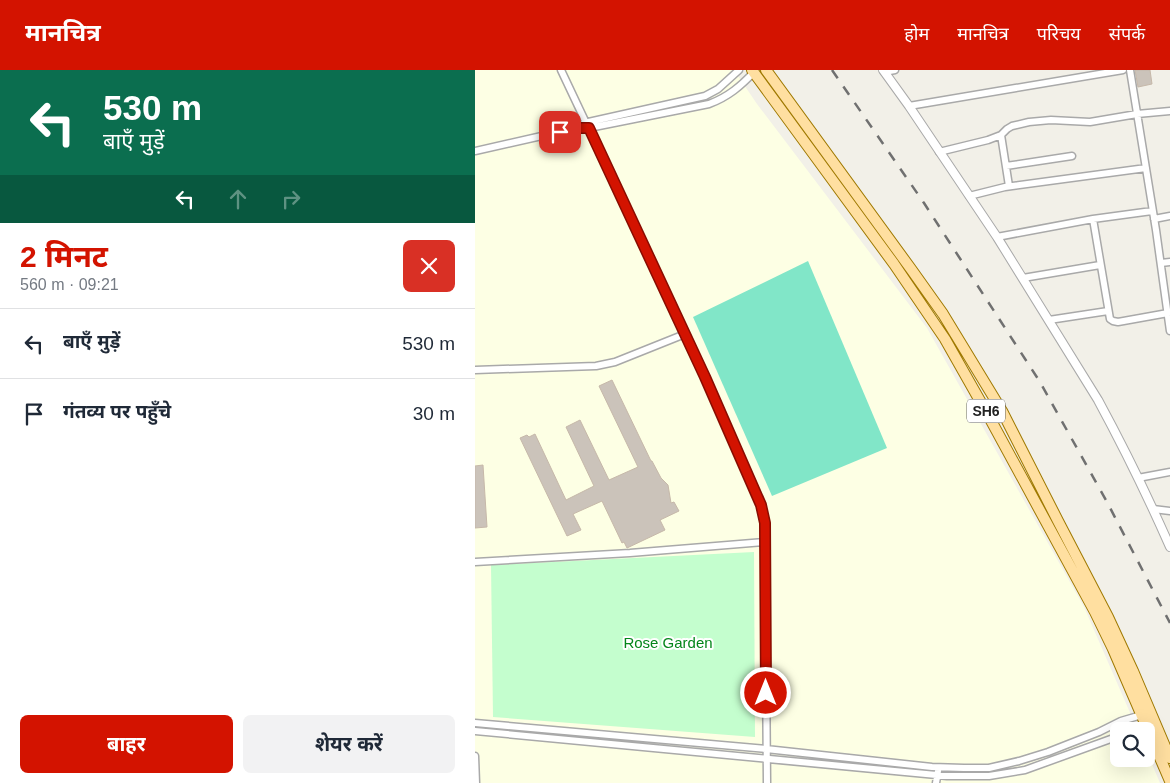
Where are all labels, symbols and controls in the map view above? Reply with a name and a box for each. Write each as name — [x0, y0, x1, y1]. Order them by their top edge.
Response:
text: मानचित्र — [25, 19, 101, 46]
text: होम — [904, 24, 929, 44]
text: मानचित्र — [957, 24, 1009, 44]
text: परिचय — [1037, 24, 1081, 44]
text: संपर्क — [1109, 24, 1145, 44]
text: 530 m — [103, 88, 202, 127]
icon: left — [20, 90, 85, 155]
pin — [539, 111, 581, 153]
icon: arrive — [546, 118, 574, 146]
text: बाएँ मुड़ें — [103, 129, 164, 154]
icon: left — [171, 185, 199, 213]
icon: ahead — [224, 185, 252, 213]
icon: right — [277, 185, 305, 213]
text: 2 मिनट — [20, 240, 108, 273]
button: close — [403, 240, 455, 292]
text: 560 m · 09:21 — [20, 276, 119, 293]
icon: left — [20, 330, 48, 358]
text: बाएँ मुड़ें — [63, 331, 120, 352]
text: 530 m — [402, 333, 455, 354]
icon: arrive — [20, 400, 48, 428]
road number: SH6 — [967, 400, 1005, 422]
text: गंतव्य पर पहुँचे — [63, 401, 171, 422]
text: 30 m — [413, 403, 455, 424]
park label: Rose Garden — [623, 634, 713, 651]
position arrow — [739, 666, 791, 718]
button: बाहर — [20, 715, 233, 773]
button: शेयर करें — [243, 715, 455, 773]
map controls — [1110, 722, 1155, 767]
button: search — [1110, 722, 1155, 767]

